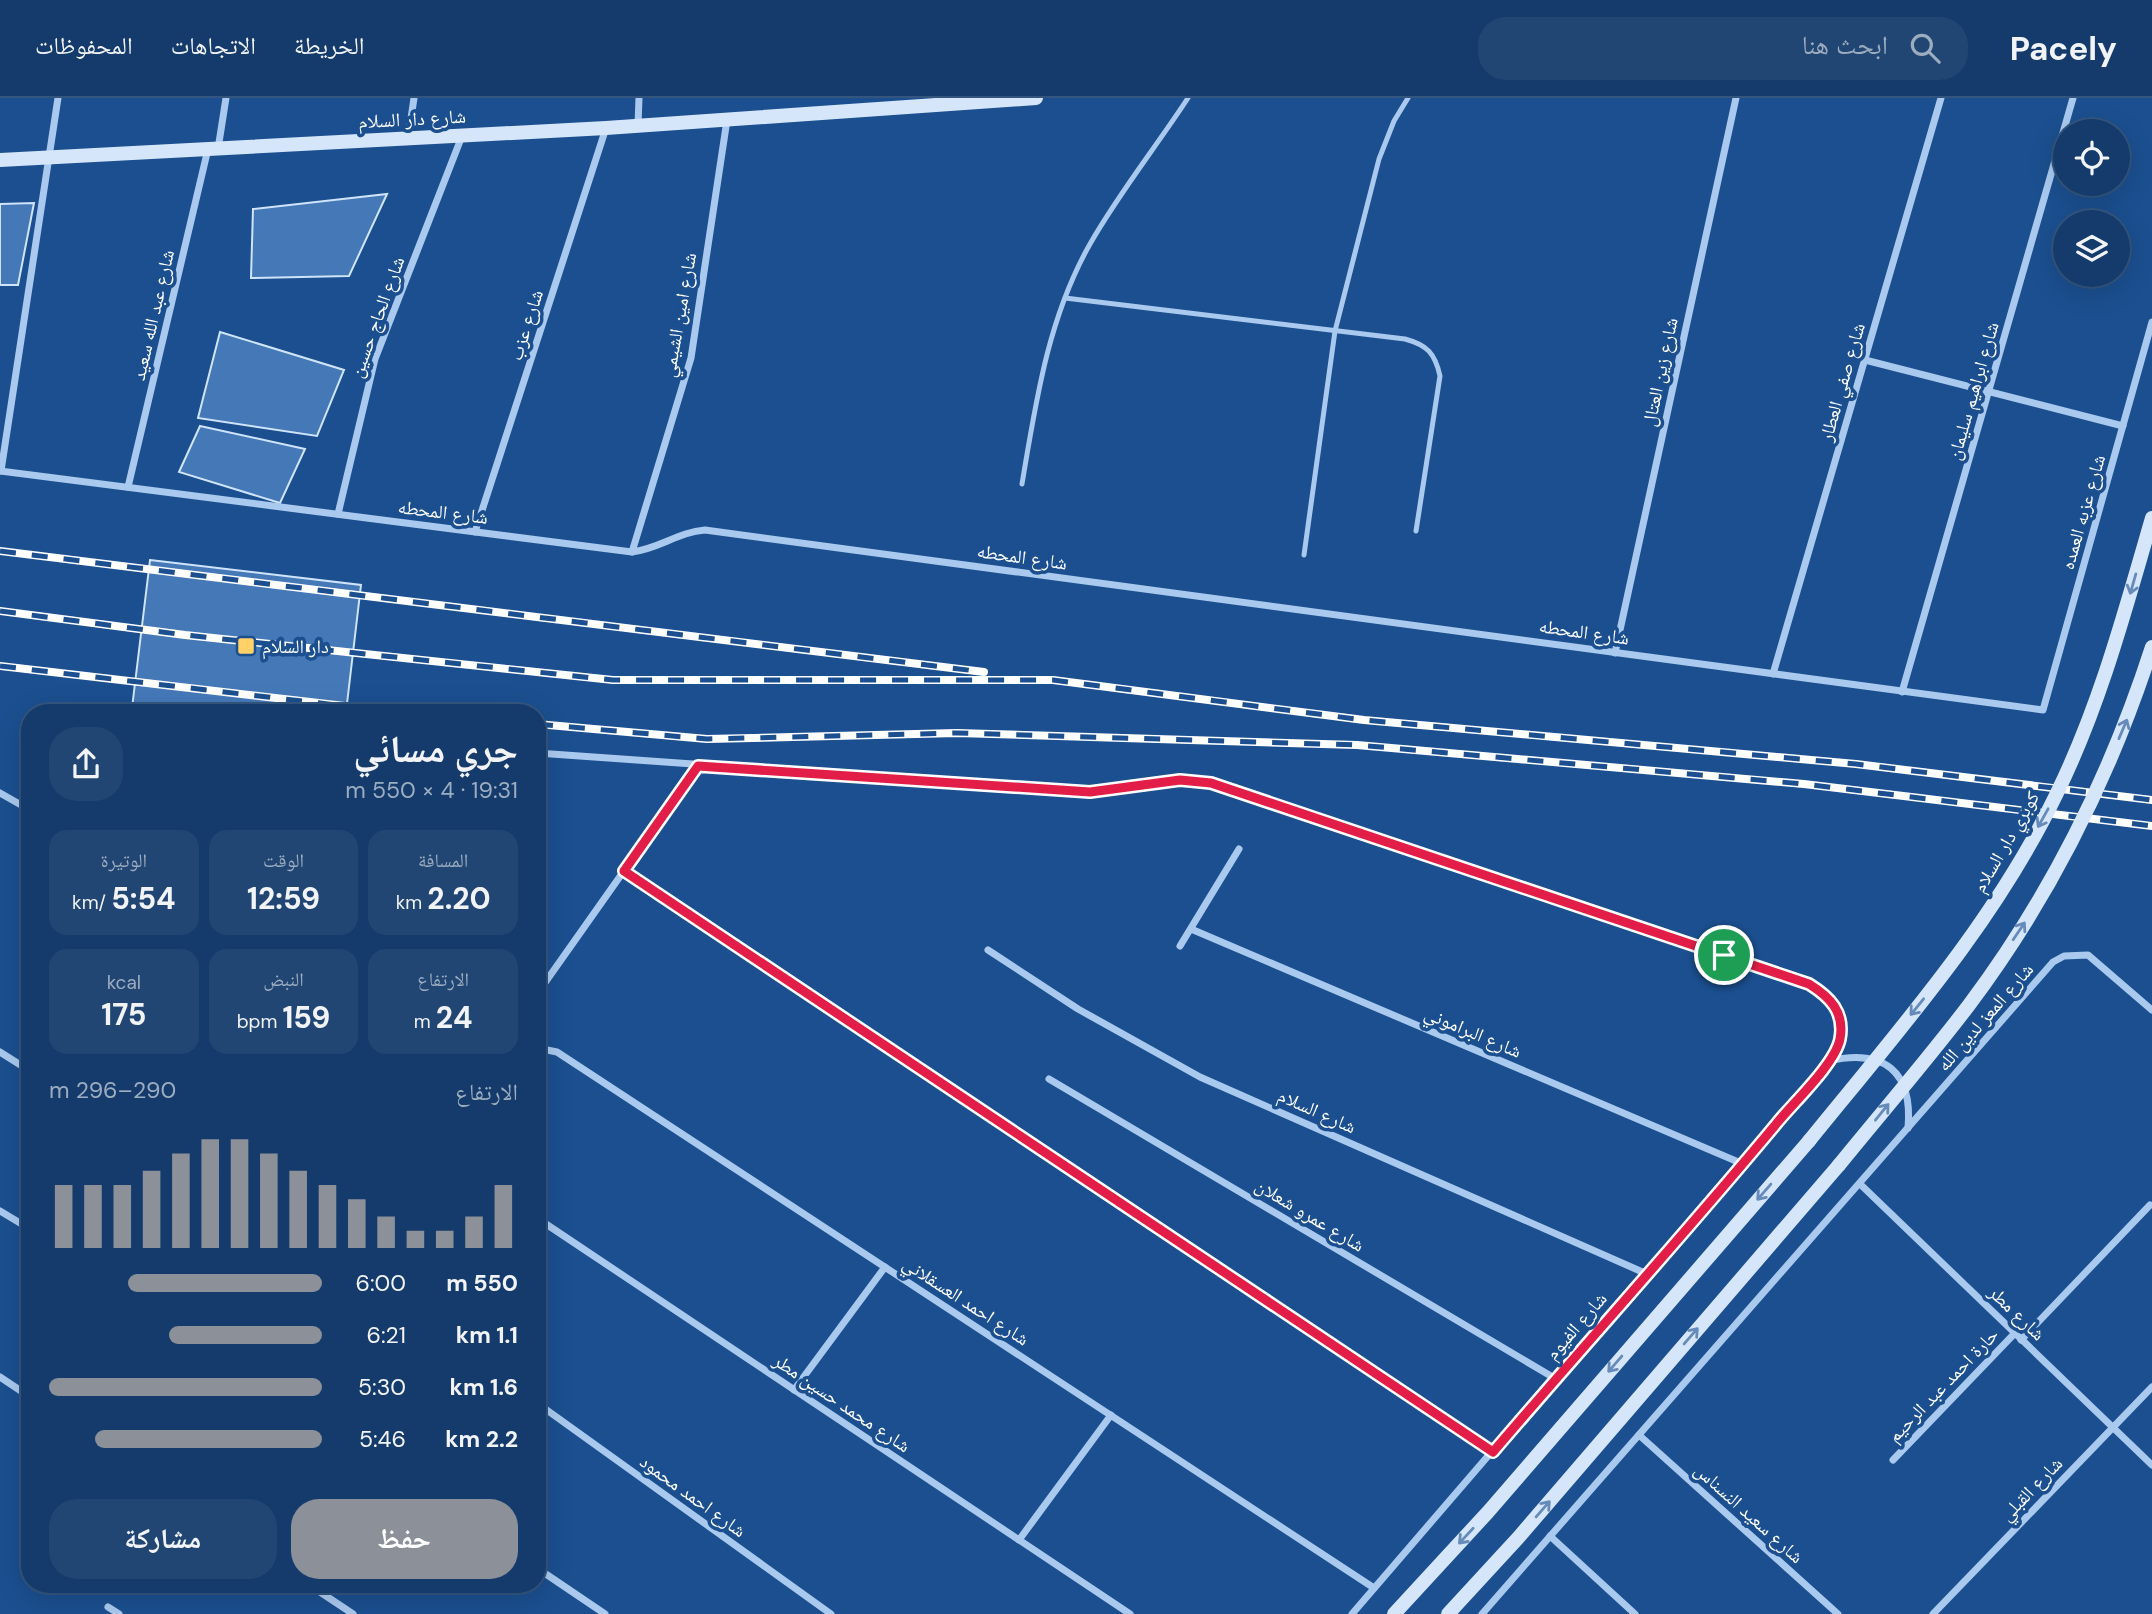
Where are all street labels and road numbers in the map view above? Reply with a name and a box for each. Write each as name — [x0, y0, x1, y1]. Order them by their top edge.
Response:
street label: شارع دار السلام — [357, 104, 467, 135]
street label: شارع عبد الله سعيد — [126, 247, 180, 383]
street label: شارع امين الشيمي — [656, 251, 705, 380]
street label: شارع الحاج حسين — [344, 253, 410, 381]
street label: شارع عزب — [503, 286, 549, 364]
street label: شارع زين العتال — [1636, 315, 1684, 429]
street label: شارع ابراهيم سليمان — [1941, 319, 2005, 463]
street label: شارع صفي العطار — [1813, 320, 1874, 446]
street label: شارع عزبه العمده — [2055, 452, 2111, 572]
street label: شارع المحطه — [396, 494, 490, 530]
street label: شارع المحطه — [975, 538, 1069, 576]
street label: شارع المحطه — [1537, 613, 1631, 651]
street label: كوبري دار السلام — [1967, 787, 2048, 899]
street label: شارع المعز لدين الله — [1931, 958, 2039, 1076]
street label: شارع البراموني — [1419, 1000, 1525, 1066]
street label: شارع السلام — [1274, 1083, 1360, 1140]
street label: شارع عمرو شعلان — [1251, 1173, 1369, 1257]
street label: شارع احمد العسقلاني — [896, 1251, 1034, 1354]
street label: شارع مطر — [1983, 1279, 2051, 1346]
street label: شارع الفيوم — [1540, 1287, 1613, 1366]
street label: حارة احمد عبد الرحيم — [1882, 1322, 2004, 1448]
street label: شارع محمد حسين مطر — [768, 1347, 915, 1458]
street label: شارع احمد محمود — [635, 1449, 751, 1543]
street label: شارع القبلي — [1994, 1451, 2070, 1529]
street label: شارع سعيد النسناس — [1689, 1457, 1809, 1569]

